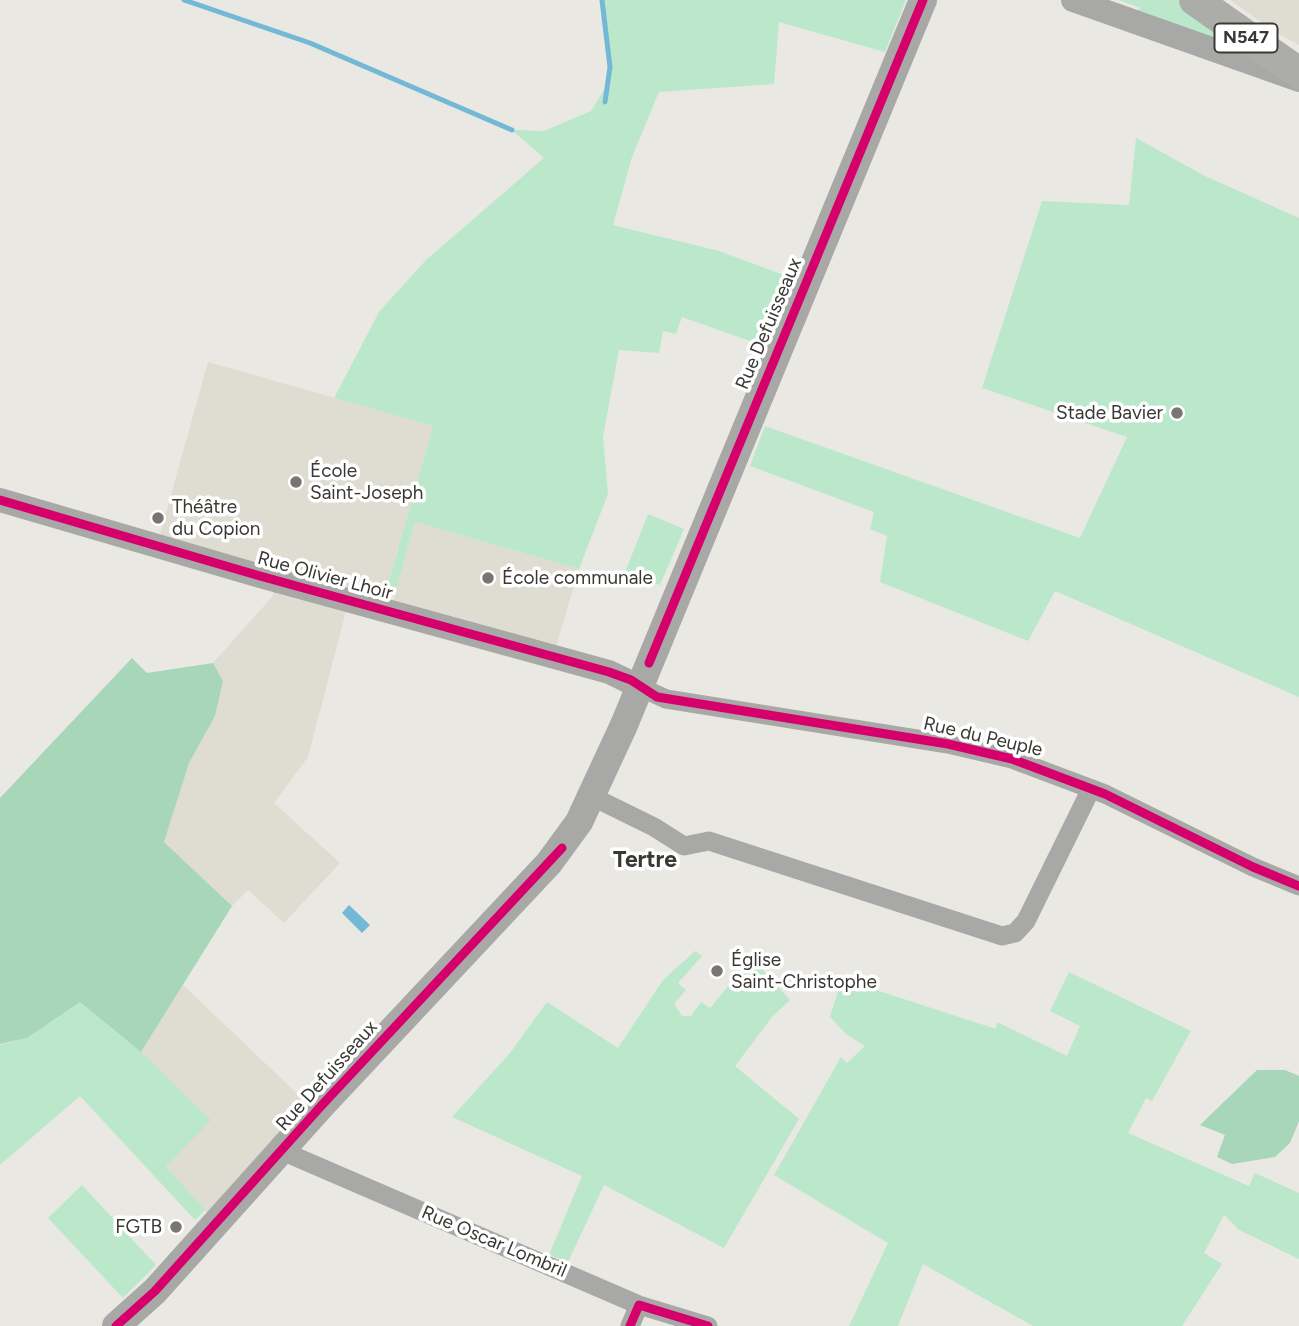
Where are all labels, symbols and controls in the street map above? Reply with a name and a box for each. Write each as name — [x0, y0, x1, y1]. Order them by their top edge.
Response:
road number: N547 — [1214, 24, 1278, 52]
street label: Rue Defuisseaux — [731, 255, 807, 393]
place label: Stade Bavier — [1056, 402, 1163, 424]
marker: Stade Bavier — [1169, 405, 1185, 421]
place label: École Saint-Joseph — [310, 460, 423, 504]
marker: École Saint-Joseph — [288, 474, 304, 490]
place label: Théâtre du Copion — [172, 496, 260, 540]
marker: Théâtre du Copion — [150, 510, 166, 526]
street label: Rue Olivier Lhoir — [255, 547, 395, 605]
place label: École communale — [502, 567, 653, 589]
marker: École communale — [480, 570, 496, 586]
street label: Rue du Peuple — [921, 712, 1045, 762]
district label: Tertre — [613, 846, 677, 874]
place label: Église Saint-Christophe — [731, 949, 877, 993]
marker: Église Saint-Christophe — [709, 963, 725, 979]
street label: Rue Defuisseaux — [272, 1016, 382, 1136]
street label: Rue Oscar Lombril — [418, 1201, 570, 1283]
place label: FGTB — [115, 1216, 162, 1238]
marker: FGTB — [168, 1219, 184, 1235]

